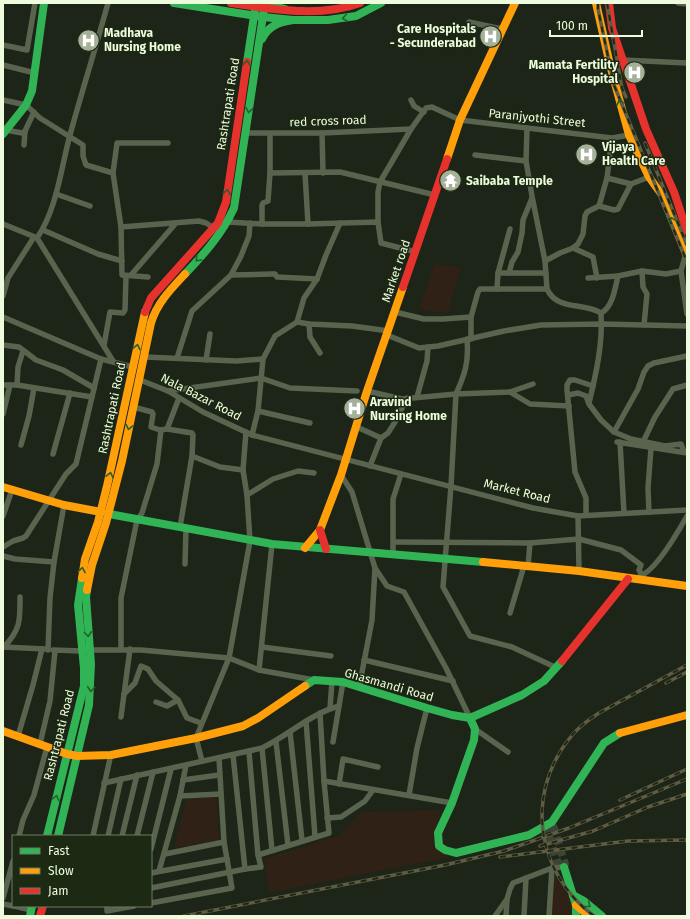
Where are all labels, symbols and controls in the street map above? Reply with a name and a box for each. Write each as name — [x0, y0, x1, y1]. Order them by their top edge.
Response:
scale bar — [550, 12, 642, 38]
one-way arrow — [342, 13, 348, 22]
text: 100 m — [556, 19, 588, 33]
place label: Care Hospitals - Secunderabad — [390, 22, 476, 50]
hospital icon: Care Hospitals - Secunderabad — [478, 23, 504, 49]
place label: Madhava Nursing Home — [104, 26, 181, 54]
hospital icon: Madhava Nursing Home — [76, 27, 102, 53]
street label: Rashtrapati Road — [214, 57, 242, 151]
place label: Mamata Fertility Hospital — [529, 58, 619, 86]
hospital icon: Mamata Fertility Hospital — [621, 59, 647, 85]
one-way arrow — [242, 60, 251, 66]
one-way arrow — [616, 99, 625, 106]
street label: Paranjyothi Street — [488, 106, 587, 130]
one-way arrow — [245, 107, 254, 113]
street label: red cross road — [289, 113, 367, 129]
place label: Vijaya Health Care — [601, 140, 666, 168]
hospital icon: Vijaya Health Care — [574, 141, 600, 167]
temple icon: Saibaba Temple — [437, 168, 463, 194]
place label: Saibaba Temple — [466, 174, 553, 188]
one-way arrow — [222, 189, 231, 195]
one-way arrow — [668, 217, 676, 224]
street label: Market road — [379, 238, 413, 304]
one-way arrow — [196, 254, 203, 262]
one-way arrow — [132, 344, 140, 350]
street label: Rashtrapati Road — [95, 361, 129, 455]
street label: Nala Bazar Road — [158, 371, 244, 423]
place label: Aravind Nursing Home — [369, 395, 447, 423]
hospital icon: Aravind Nursing Home — [341, 396, 367, 422]
one-way arrow — [126, 424, 134, 430]
one-way arrow — [105, 471, 113, 478]
street label: Market Road — [482, 476, 552, 506]
one-way arrow — [78, 567, 86, 573]
one-way arrow — [84, 631, 93, 637]
street label: Ghasmandi Road — [343, 666, 435, 704]
one-way arrow — [87, 686, 96, 692]
street label: Rashtrapati Road — [41, 688, 77, 782]
one-way arrow — [51, 795, 60, 802]
legend — [12, 835, 152, 907]
text: Fast — [48, 844, 70, 858]
text: Slow — [48, 864, 74, 878]
text: Jam — [48, 884, 68, 898]
one-way arrow — [583, 900, 590, 907]

